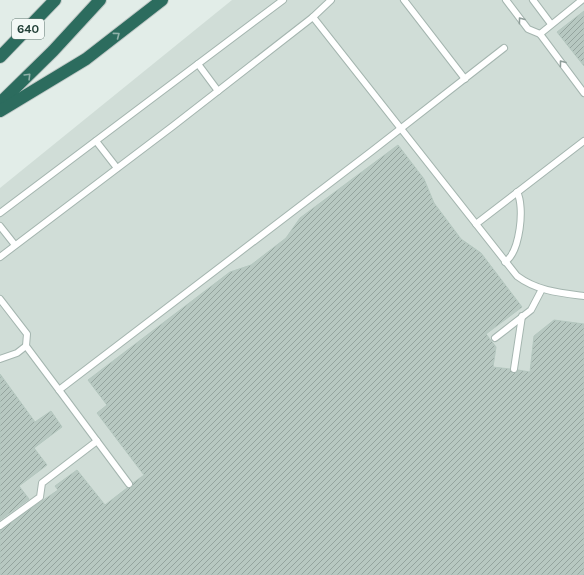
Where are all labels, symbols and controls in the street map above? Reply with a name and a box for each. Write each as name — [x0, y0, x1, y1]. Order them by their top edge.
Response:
one-way arrow — [518, 17, 525, 24]
road number: 640 — [12, 19, 44, 39]
one-way arrow — [112, 33, 119, 40]
one-way arrow — [560, 61, 567, 68]
one-way arrow — [23, 73, 31, 81]

